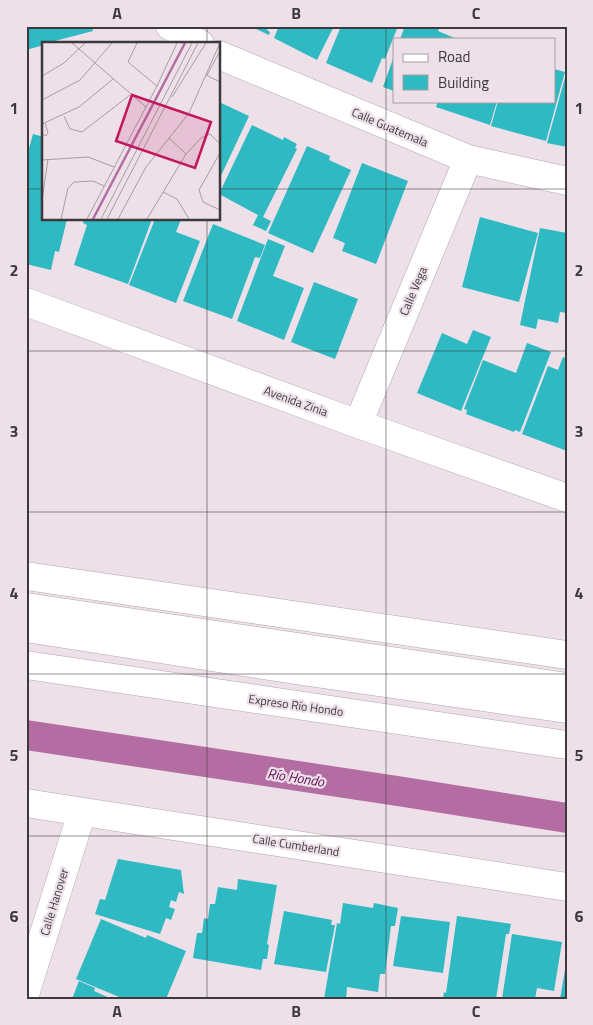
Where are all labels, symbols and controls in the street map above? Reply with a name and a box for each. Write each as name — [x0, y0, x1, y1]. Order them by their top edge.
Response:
text: A — [112, 1, 122, 25]
text: B — [291, 1, 301, 25]
text: C — [472, 1, 481, 25]
legend — [393, 38, 556, 102]
inset map — [42, 42, 220, 220]
text: Road — [438, 45, 470, 68]
text: Building — [438, 71, 489, 94]
text: 1 — [10, 96, 18, 120]
text: 1 — [575, 96, 583, 120]
street label: Calle Guatemala — [349, 102, 431, 152]
text: 2 — [10, 258, 18, 282]
text: 2 — [575, 258, 583, 282]
street label: Calle Vega — [394, 264, 432, 318]
street label: Avenida Zinia — [261, 381, 331, 421]
text: 3 — [10, 419, 18, 443]
text: 3 — [575, 419, 583, 443]
text: 4 — [10, 581, 19, 605]
text: 4 — [575, 581, 584, 605]
street label: Expreso Río Hondo — [247, 689, 345, 721]
text: 5 — [10, 743, 19, 767]
text: 5 — [575, 743, 584, 767]
water label: Río Hondo — [266, 762, 327, 792]
street label: Calle Cumberland — [251, 829, 341, 861]
street label: Calle Hanover — [35, 866, 73, 938]
text: 6 — [10, 904, 19, 928]
text: 6 — [575, 904, 584, 928]
text: A — [112, 999, 122, 1023]
text: B — [291, 999, 301, 1023]
text: C — [472, 999, 481, 1023]

